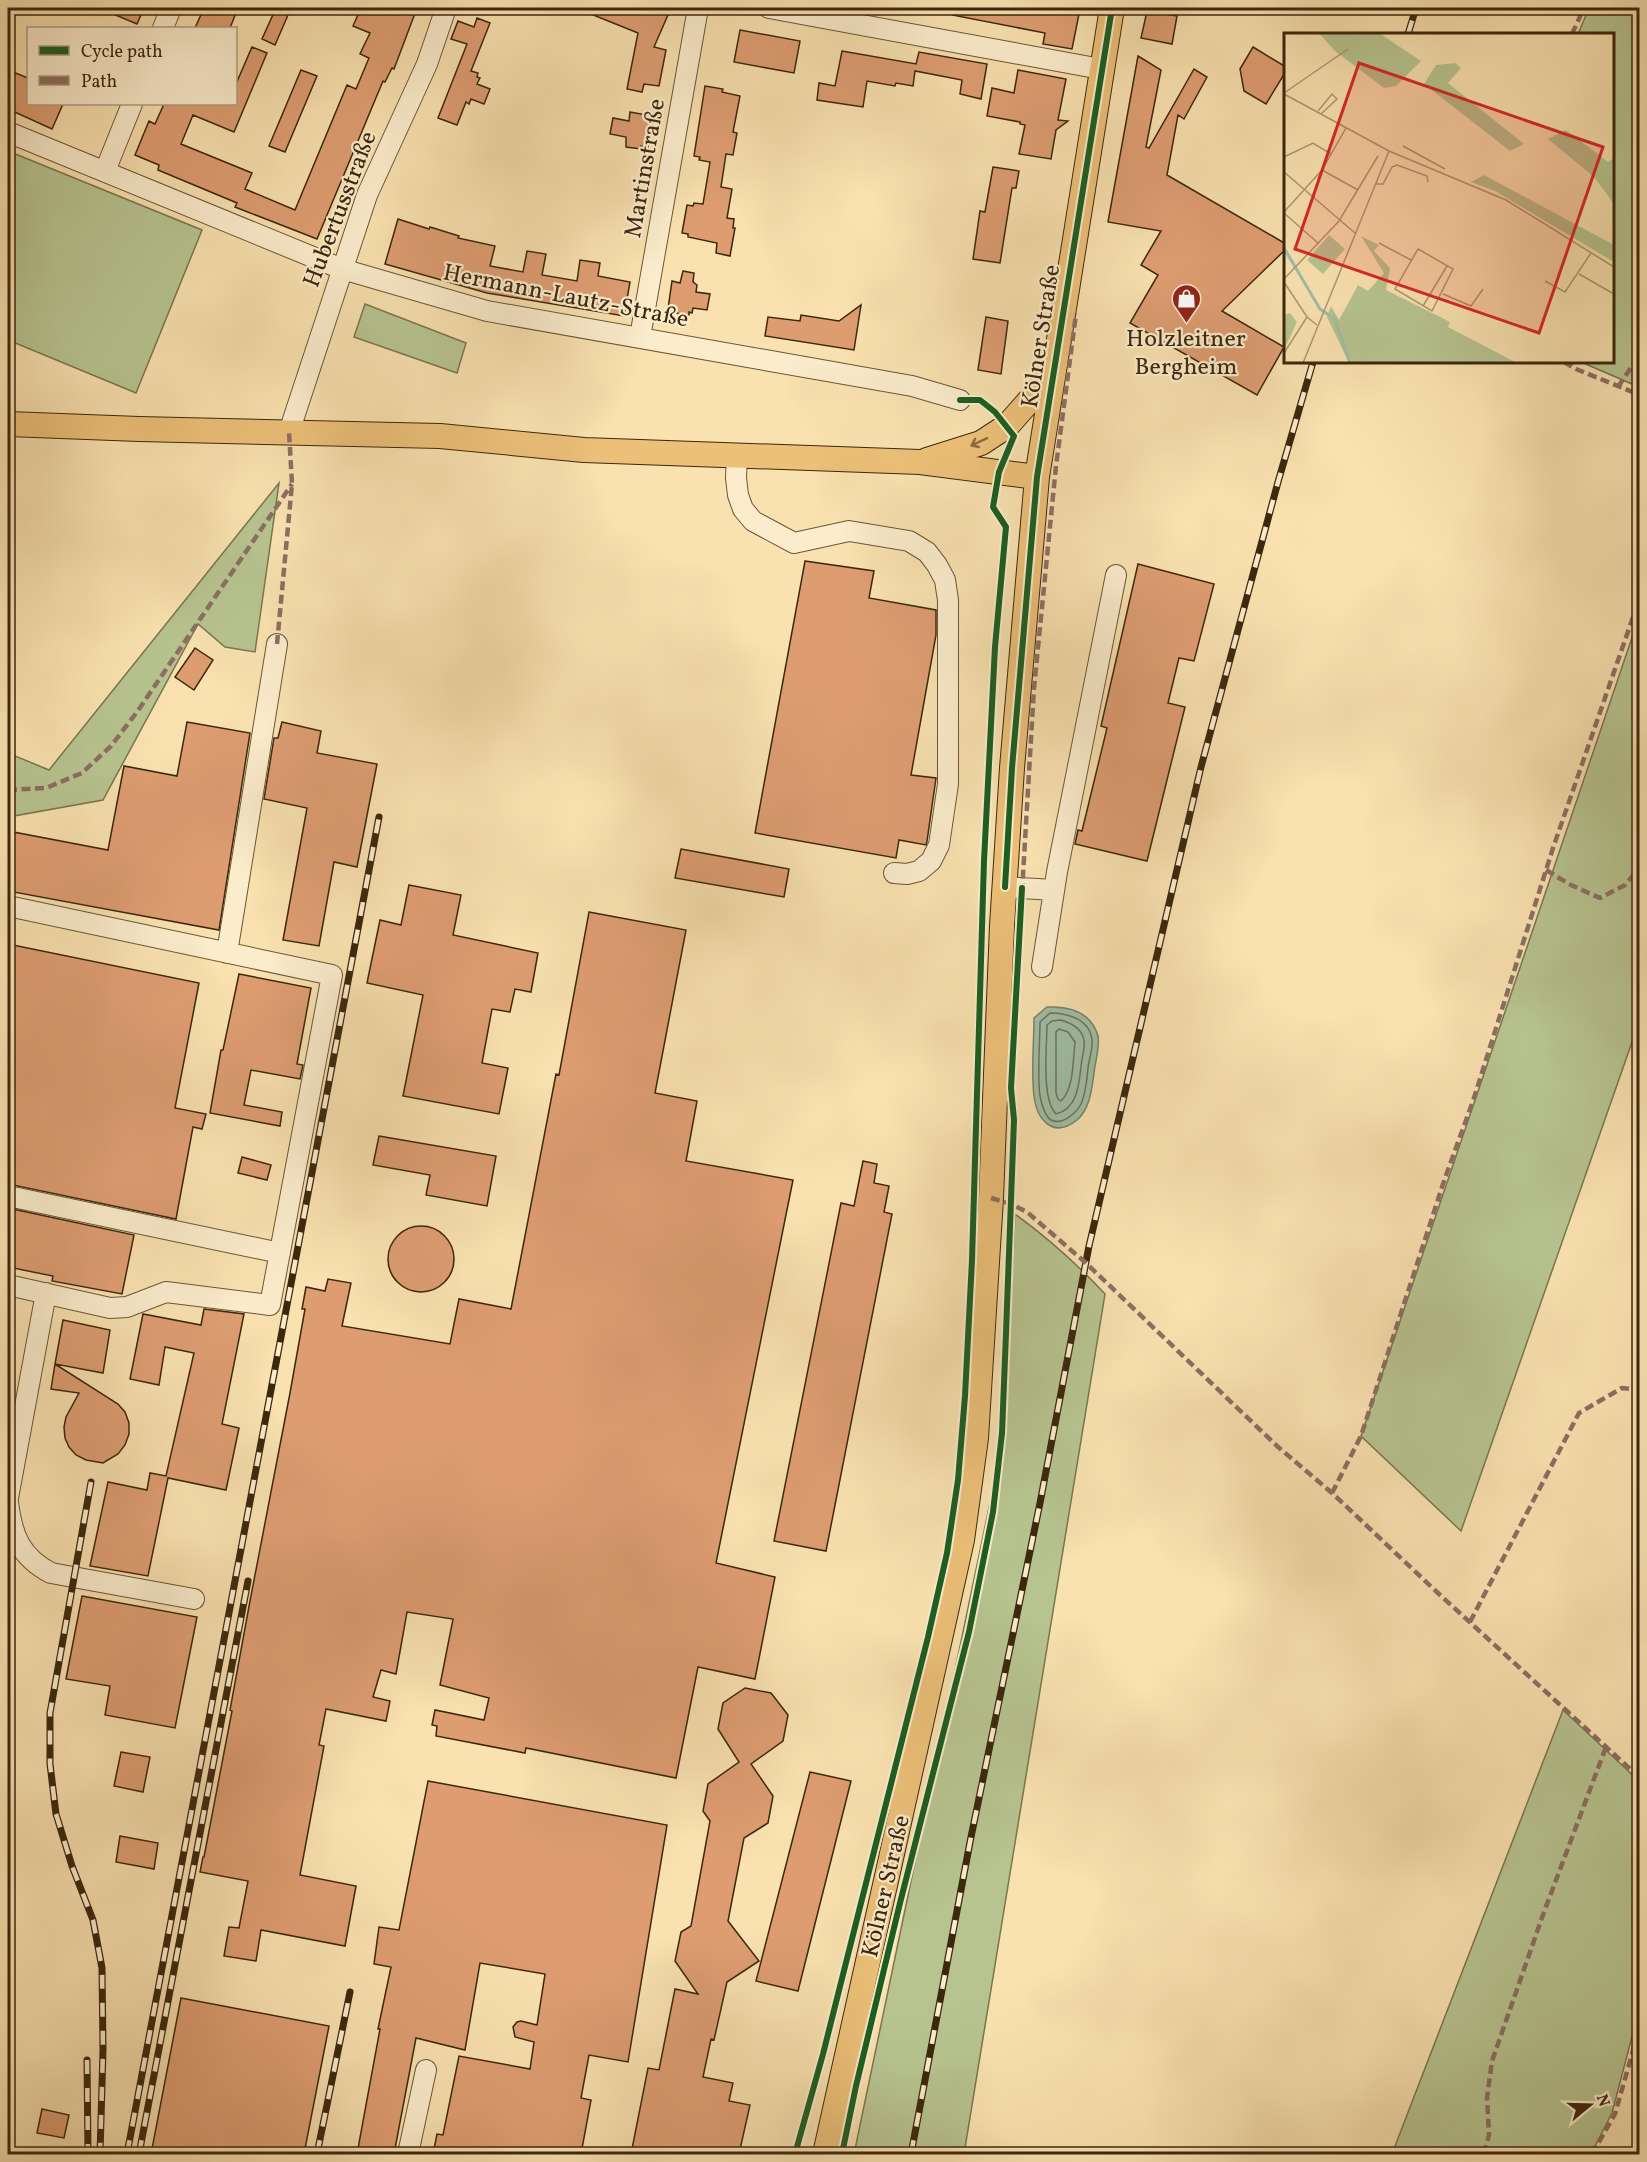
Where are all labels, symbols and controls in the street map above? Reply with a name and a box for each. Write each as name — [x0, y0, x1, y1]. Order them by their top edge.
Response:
legend — [27, 27, 237, 105]
inset map — [1284, 33, 1614, 363]
text: Cycle path — [81, 40, 163, 65]
text: Path — [81, 70, 117, 95]
street label: Martinstraße — [617, 96, 675, 241]
street label: Hubertusstraße — [295, 127, 386, 293]
street label: Hermann-Lautz-Straße — [440, 256, 691, 337]
street label: Kölner Straße — [1014, 262, 1070, 411]
shop icon: Holzleitner Bergheim — [1170, 282, 1202, 324]
place label: Holzleitner Bergheim — [1126, 323, 1246, 385]
one-way arrow — [971, 437, 989, 448]
street label: Kölner Straße — [854, 1812, 920, 1961]
north arrow — [1560, 2075, 1620, 2135]
text: N — [1590, 2092, 1615, 2110]

